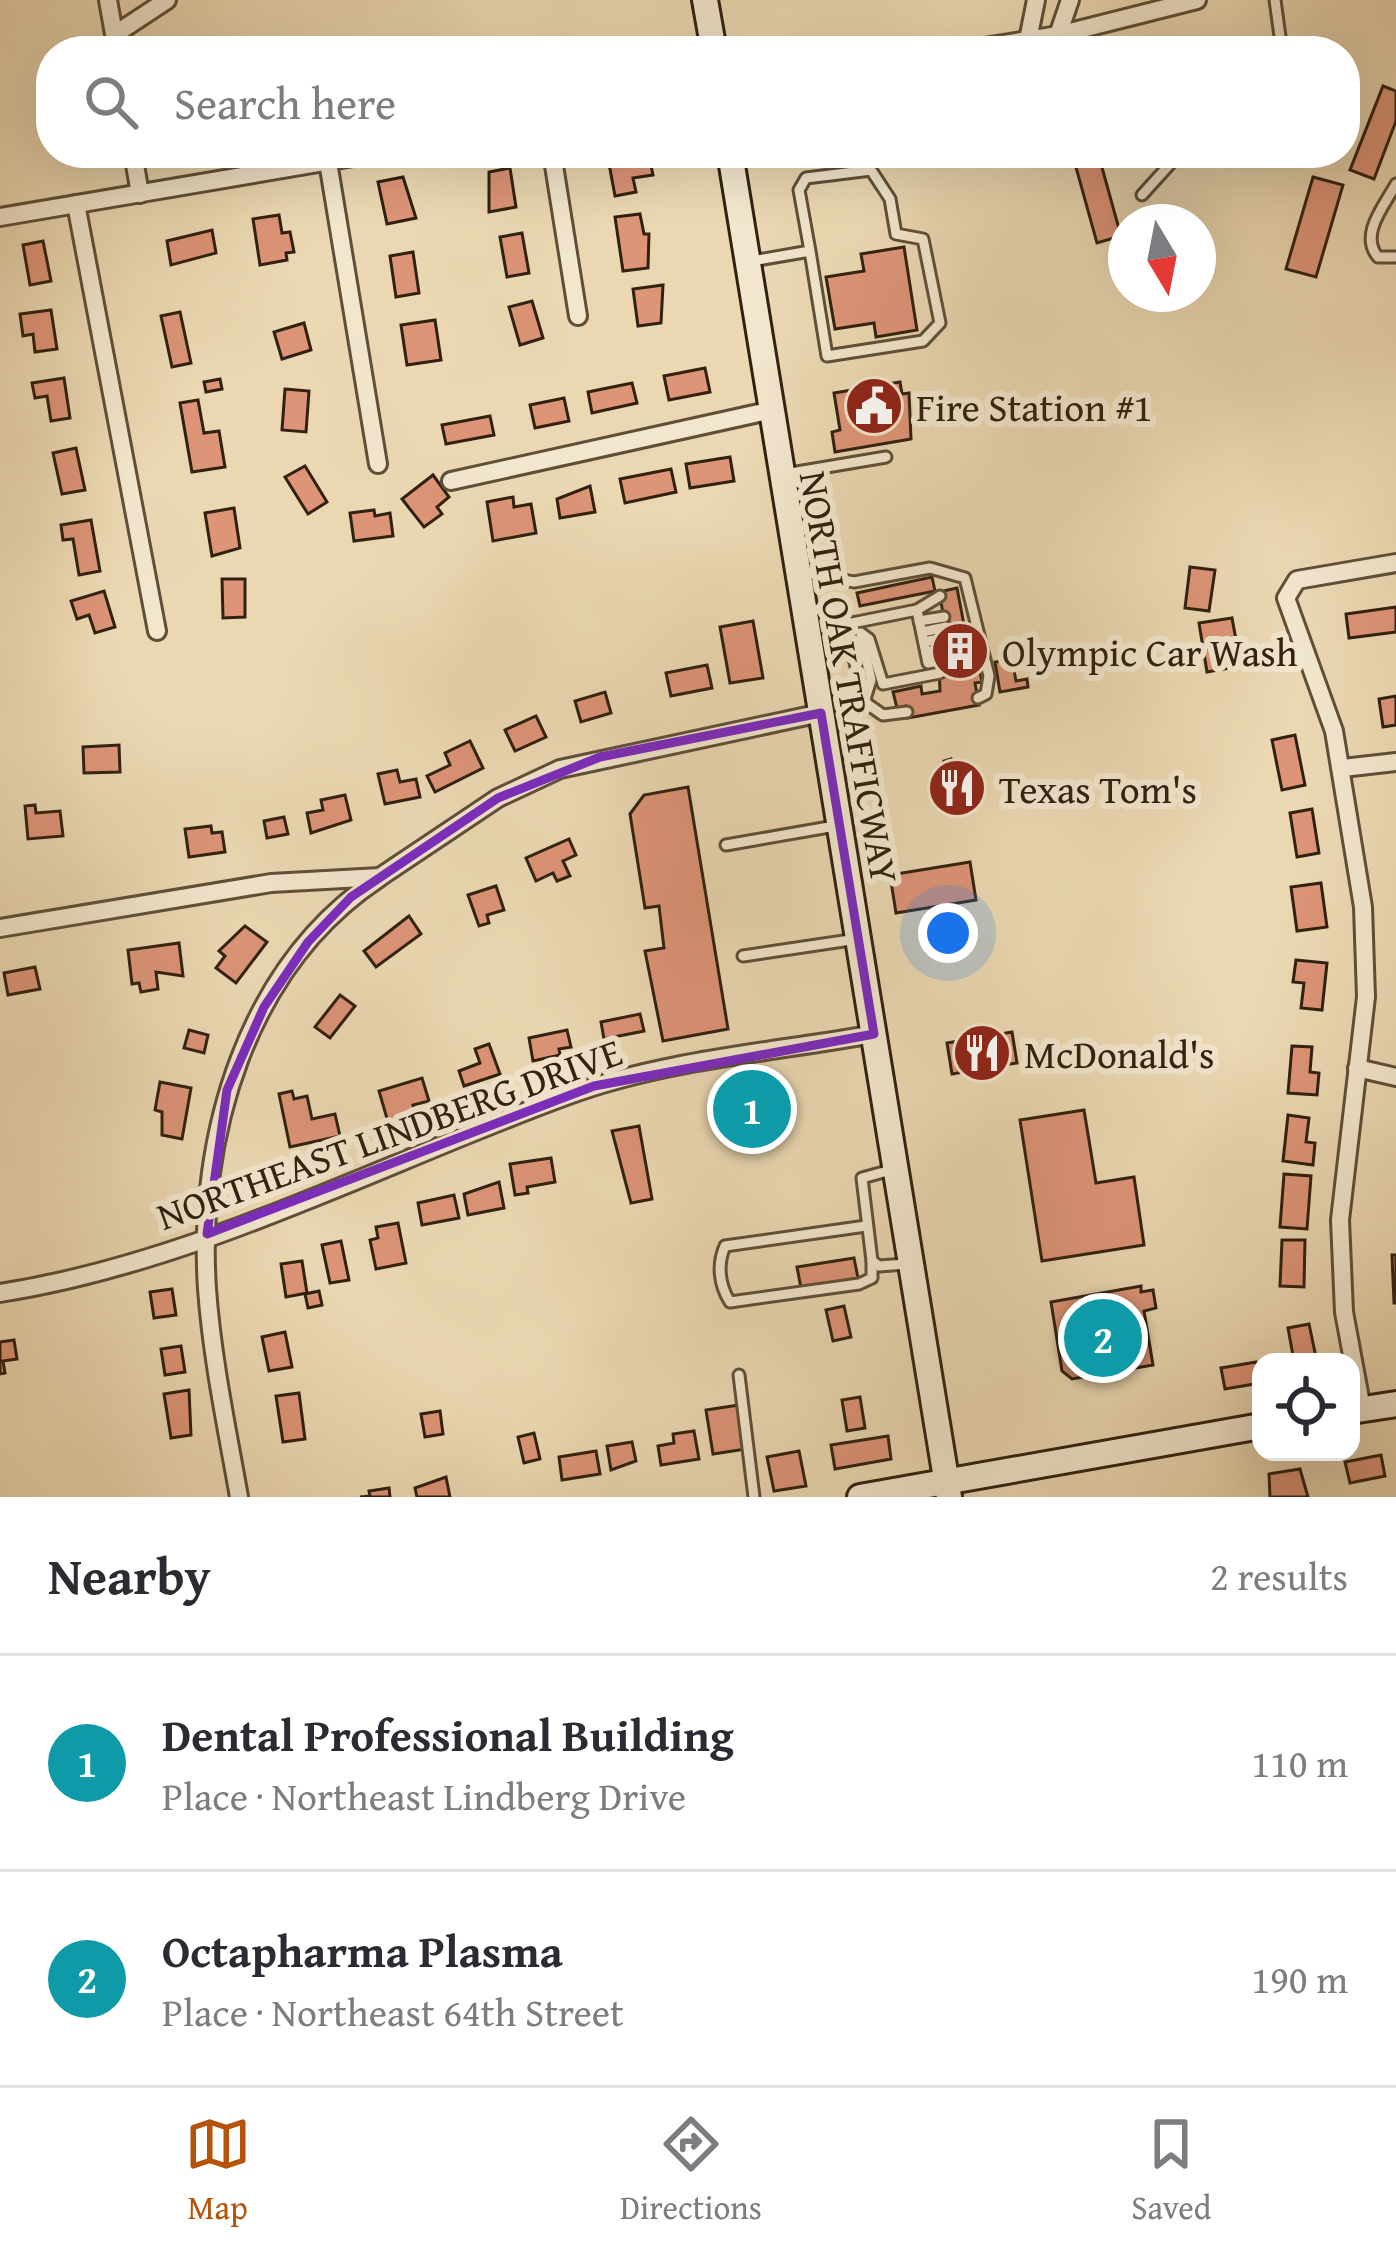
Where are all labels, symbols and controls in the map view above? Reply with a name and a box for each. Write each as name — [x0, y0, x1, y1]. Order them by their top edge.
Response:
search box — [36, 36, 1360, 168]
icon: search — [78, 69, 144, 135]
text: Search here — [174, 70, 396, 135]
north arrow — [1108, 204, 1216, 312]
public building icon: Fire Station #1 — [843, 375, 905, 437]
place label: Fire Station #1 — [916, 378, 1152, 435]
street label: NORTH OAK TRAFFICWAY — [786, 466, 914, 888]
building icon: Olympic Car Wash — [929, 620, 991, 682]
place label: Olympic Car Wash — [1002, 623, 1298, 680]
restaurant icon: Texas Tom's — [926, 757, 988, 819]
place label: Texas Tom's — [999, 760, 1197, 817]
your location — [918, 903, 978, 963]
street label: NORTHEAST LINDBERG DRIVE — [149, 1022, 629, 1244]
restaurant icon: McDonald's — [951, 1022, 1013, 1084]
place label: McDonald's — [1024, 1025, 1214, 1082]
pin: 1 — [713, 1064, 791, 1154]
pin: 2 — [1064, 1293, 1142, 1383]
map controls — [1252, 1353, 1360, 1461]
button: locate — [1252, 1353, 1360, 1461]
text: Nearby — [48, 1538, 211, 1613]
text: 2 results — [1210, 1547, 1348, 1604]
text: Dental Professional Building — [162, 1702, 734, 1767]
text: 1 — [77, 1734, 97, 1791]
text: 110 m — [1251, 1734, 1348, 1791]
text: Place · Northeast Lindberg Drive — [162, 1767, 686, 1824]
text: Octapharma Plasma — [162, 1918, 563, 1983]
text: 2 — [77, 1950, 97, 2007]
text: 190 m — [1251, 1950, 1348, 2007]
text: Place · Northeast 64th Street — [162, 1983, 624, 2040]
tab: Map — [185, 2111, 251, 2231]
tab: Directions — [620, 2111, 762, 2231]
tab: Saved — [1131, 2111, 1211, 2231]

